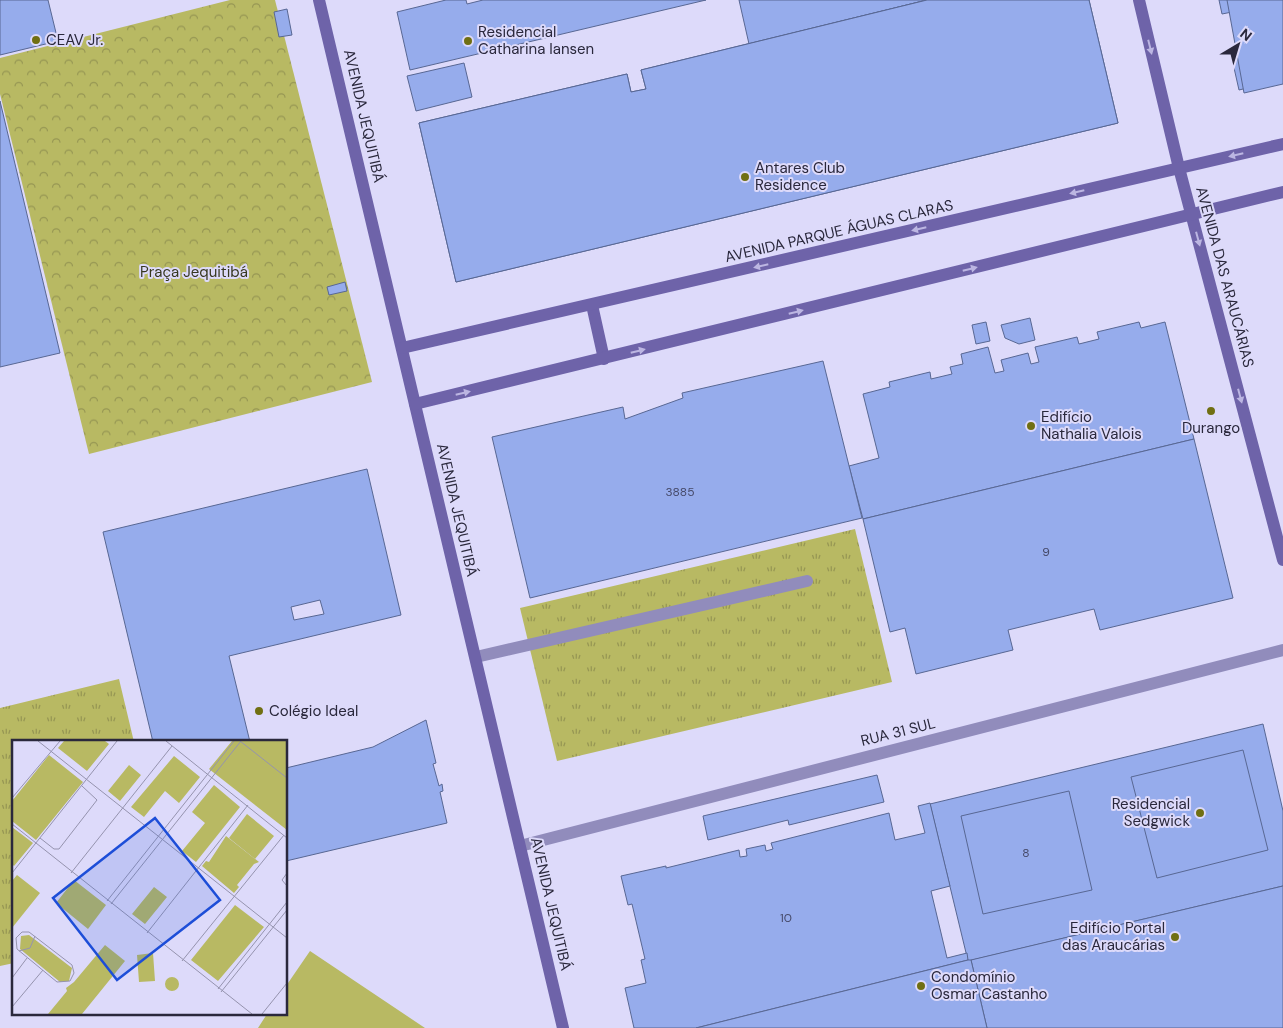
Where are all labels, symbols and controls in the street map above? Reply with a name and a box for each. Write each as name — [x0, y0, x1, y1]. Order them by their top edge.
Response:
north arrow — [1213, 20, 1263, 70]
place label: Residencial Catharina Iansen — [478, 22, 594, 59]
text: N — [1236, 25, 1256, 45]
place label: CEAV Jr. — [46, 30, 103, 50]
marker: CEAV Jr. — [30, 34, 42, 46]
marker: Residencial Catharina Iansen — [462, 35, 474, 47]
one-way arrow — [1146, 40, 1154, 55]
street label: AVENIDA JEQUITIBÁ — [339, 47, 389, 185]
one-way arrow — [1228, 151, 1243, 159]
place label: Antares Club Residence — [755, 158, 845, 195]
marker: Antares Club Residence — [739, 171, 751, 183]
street label: AVENIDA DAS ARAUCÁRIAS — [1191, 184, 1259, 370]
one-way arrow — [1070, 188, 1085, 196]
street label: AVENIDA PARQUE ÁGUAS CLARAS — [723, 195, 955, 267]
one-way arrow — [912, 225, 927, 233]
one-way arrow — [1194, 232, 1202, 247]
park label: Praça Jequitibá — [140, 262, 248, 282]
one-way arrow — [753, 262, 768, 270]
one-way arrow — [963, 265, 978, 273]
one-way arrow — [788, 308, 803, 316]
one-way arrow — [630, 347, 645, 355]
one-way arrow — [455, 389, 470, 397]
one-way arrow — [1236, 389, 1244, 404]
marker: Durango — [1205, 405, 1217, 417]
place label: Edifício Nathalia Valois — [1041, 407, 1142, 444]
place label: Durango — [1182, 418, 1240, 438]
marker: Edifício Nathalia Valois — [1025, 420, 1037, 432]
street label: AVENIDA JEQUITIBÁ — [432, 441, 482, 579]
house number: 3885 — [665, 484, 695, 500]
house number: 9 — [1042, 544, 1050, 560]
place label: Colégio Ideal — [269, 701, 358, 721]
marker: Colégio Ideal — [253, 705, 265, 717]
street label: RUA 31 SUL — [859, 713, 937, 751]
inset map — [12, 740, 288, 1016]
place label: Residencial Sedgwick — [1112, 794, 1190, 831]
marker: Residencial Sedgwick — [1194, 807, 1206, 819]
street label: AVENIDA JEQUITIBÁ — [526, 835, 576, 973]
house number: 8 — [1022, 845, 1030, 861]
house number: 10 — [780, 910, 792, 926]
place label: Edifício Portal das Araucárias — [1062, 918, 1165, 955]
marker: Edifício Portal das Araucárias — [1169, 931, 1181, 943]
place label: Condomínio Osmar Castanho — [931, 967, 1048, 1004]
marker: Condomínio Osmar Castanho — [915, 980, 927, 992]

